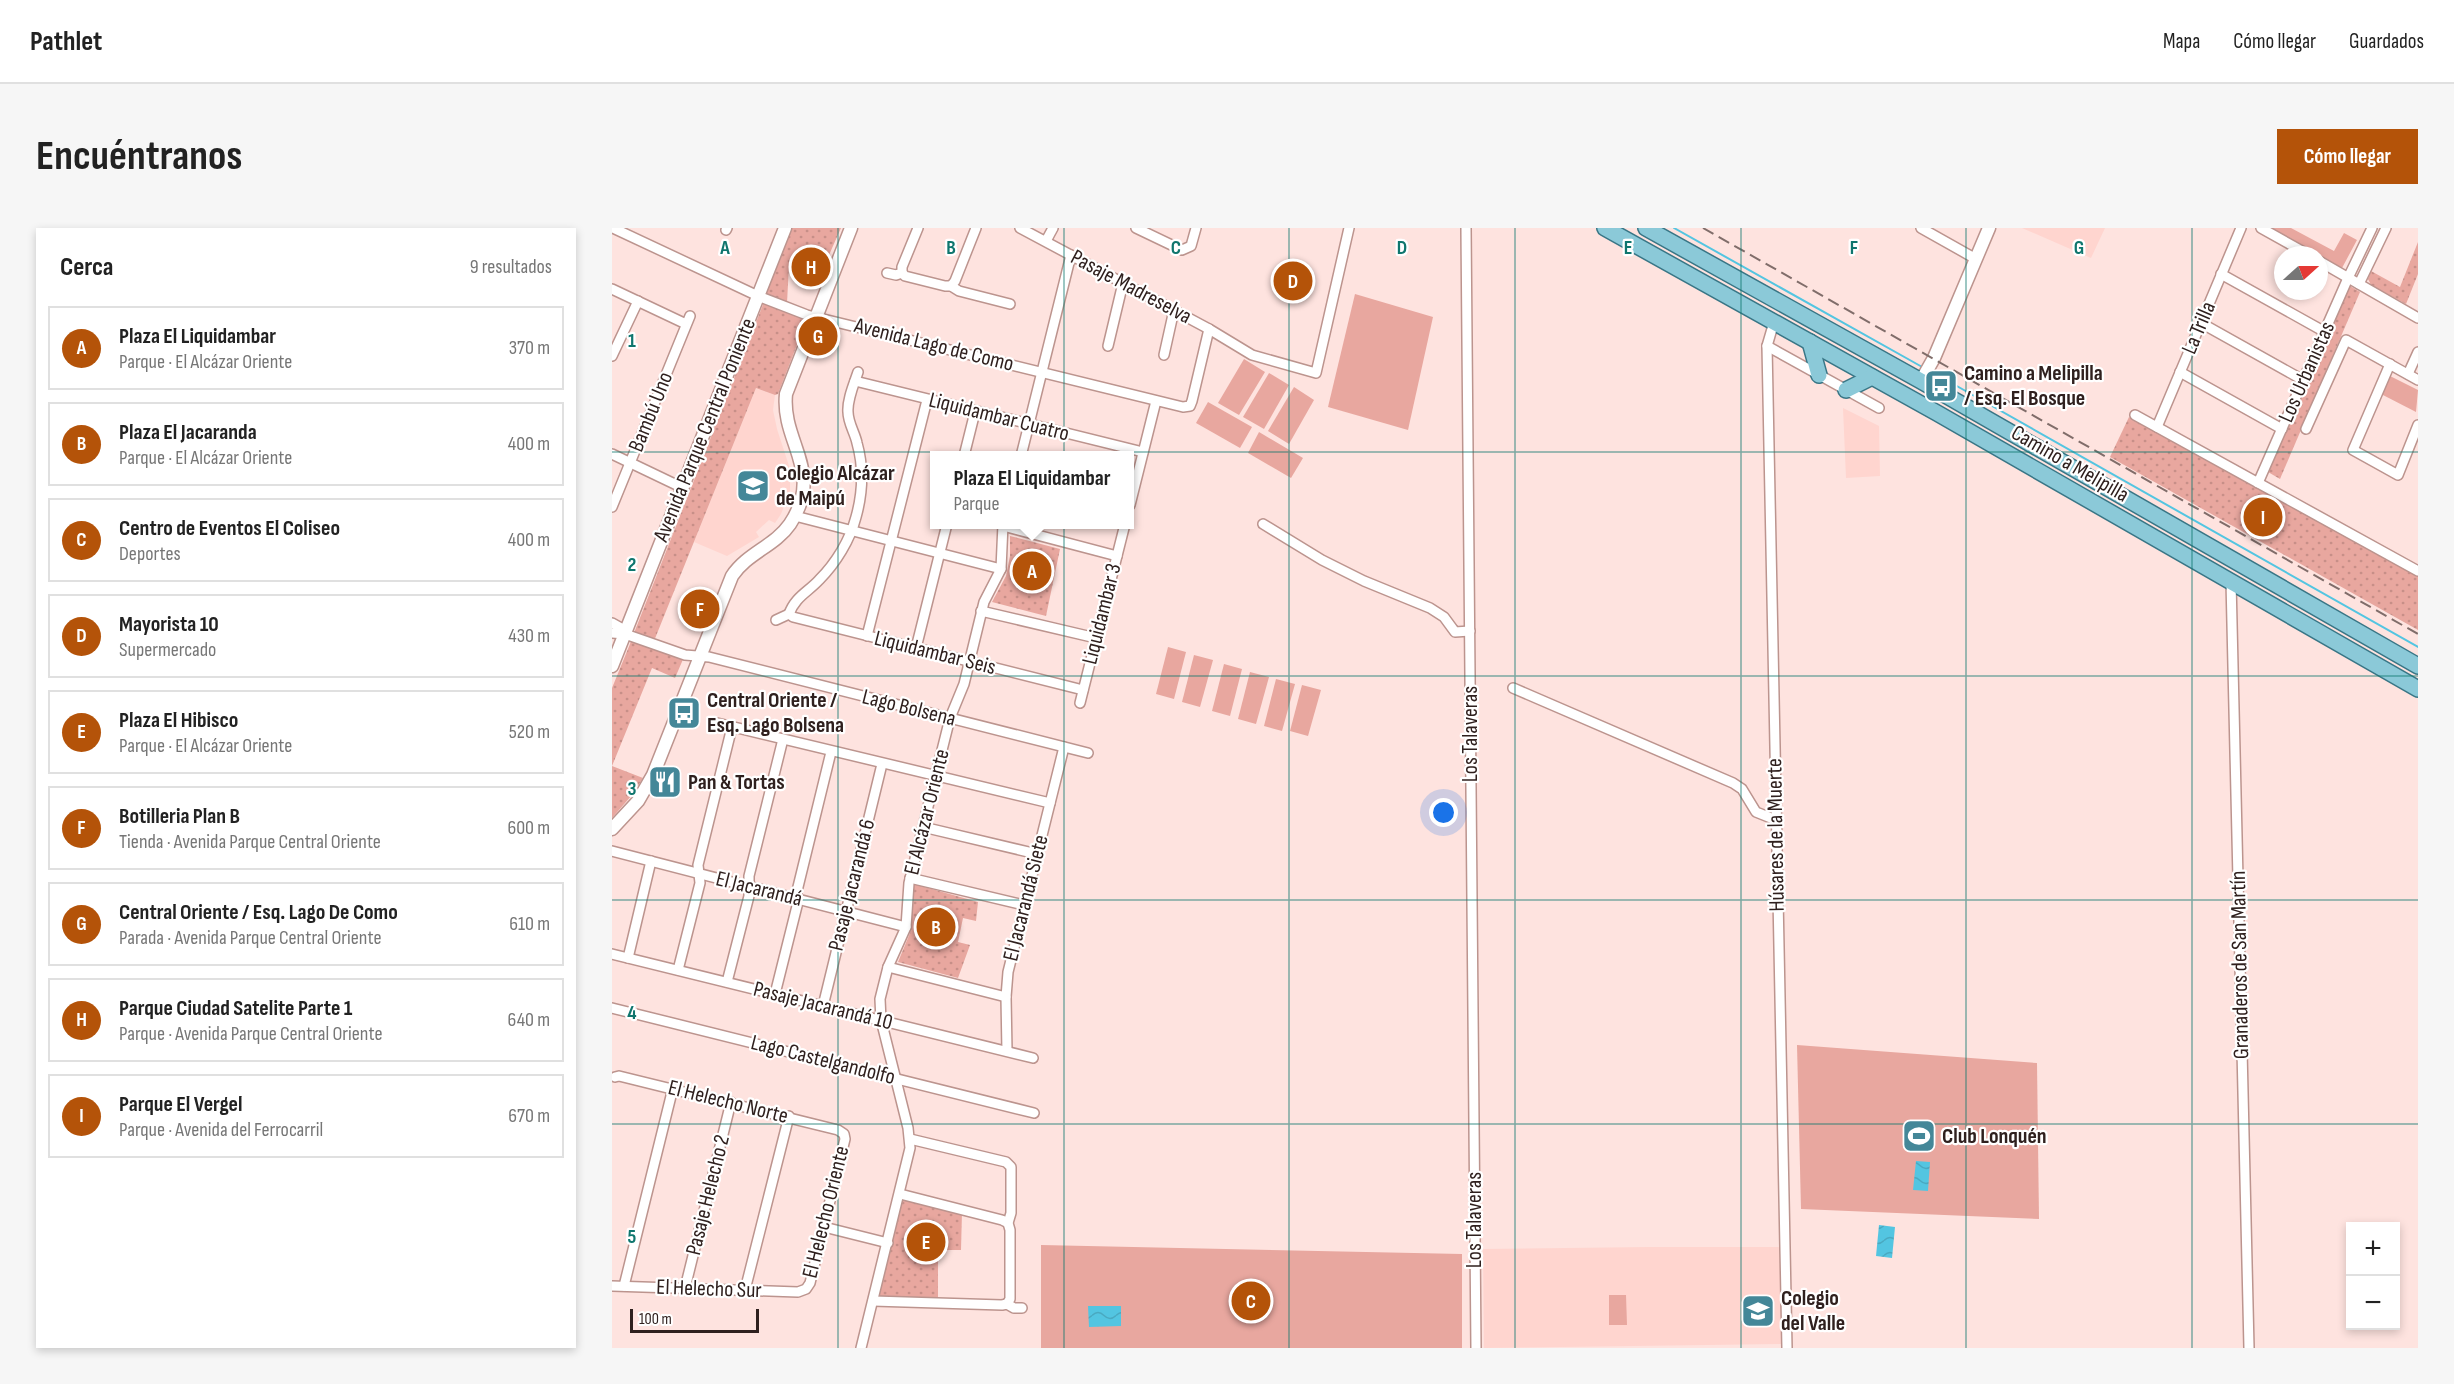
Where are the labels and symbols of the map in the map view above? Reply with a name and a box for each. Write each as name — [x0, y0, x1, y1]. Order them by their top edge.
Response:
text: A — [719, 236, 730, 260]
text: B — [946, 236, 956, 260]
text: C — [1171, 236, 1181, 260]
text: D — [1397, 236, 1407, 260]
text: E — [1624, 236, 1632, 260]
text: F — [1850, 236, 1858, 260]
text: G — [2074, 236, 2084, 260]
pin: H — [792, 244, 830, 290]
street label: Pasaje Madreselva — [1066, 244, 1196, 330]
north arrow — [2274, 246, 2328, 300]
pin: D — [1274, 259, 1312, 304]
street label: La Trilla — [2176, 298, 2222, 358]
street label: Avenida Lago de Como — [851, 312, 1016, 378]
street label: Avenida Parque Central Poniente — [647, 314, 762, 547]
pin: G — [798, 314, 838, 358]
street label: Los Urbanistas — [2273, 317, 2341, 427]
text: 1 — [628, 329, 636, 353]
place label: Camino a Melipilla / Esq. El Bosque — [1964, 360, 2103, 412]
street label: Bambú Uno — [623, 368, 679, 456]
bus stop icon: Camino a Melipilla / Esq. El Bosque — [1923, 368, 1959, 404]
street label: Liquidambar Cuatro — [926, 386, 1072, 448]
street label: Camino a Melipilla — [2006, 419, 2134, 509]
place label: Colegio Alcázar de Maipú — [776, 460, 895, 512]
school or university icon: Colegio Alcázar de Maipú — [735, 468, 771, 504]
pin: I — [2244, 494, 2282, 540]
pin: A — [1012, 548, 1052, 594]
text: 2 — [628, 553, 636, 577]
street label: Liquidambar 3 — [1076, 561, 1128, 667]
pin: F — [680, 586, 719, 632]
street label: Liquidambar Seis — [872, 625, 999, 681]
street label: Lago Bolsena — [859, 683, 959, 733]
street label: Los Talaveras — [1457, 686, 1484, 782]
place label: Central Oriente / Esq. Lago Bolsena — [707, 687, 844, 739]
bus stop icon: Central Oriente / Esq. Lago Bolsena — [666, 695, 702, 731]
street label: El Alcázar Oriente — [898, 746, 956, 878]
street label: Húsares de la Muerte — [1761, 758, 1791, 912]
restaurant icon: Pan & Tortas — [647, 764, 683, 800]
place label: Pan & Tortas — [688, 769, 785, 796]
text: 3 — [628, 777, 637, 801]
your location — [1429, 798, 1458, 827]
street label: Pasaje Jacarandá 6 — [823, 816, 881, 954]
street label: El Jacarandá Siete — [997, 832, 1055, 964]
street label: El Jacarandá — [713, 865, 805, 913]
street label: Granaderos de San Martín — [2225, 871, 2255, 1059]
pin: B — [916, 904, 956, 950]
street label: Pasaje Jacarandá 10 — [751, 976, 895, 1036]
text: 4 — [627, 1001, 637, 1025]
street label: Lago Castelgandolfo — [748, 1029, 898, 1091]
street label: El Helecho Norte — [665, 1074, 791, 1130]
sports icon: Club Lonquén — [1901, 1118, 1937, 1154]
place label: Club Lonquén — [1942, 1123, 2047, 1150]
street label: Pasaje Helecho 2 — [680, 1132, 736, 1258]
street label: El Helecho Oriente — [797, 1143, 855, 1281]
street label: Los Talaveras — [1461, 1172, 1488, 1268]
pin: E — [906, 1220, 946, 1264]
text: 5 — [628, 1225, 637, 1249]
street label: El Helecho Sur — [656, 1274, 762, 1304]
pin: C — [1232, 1278, 1270, 1324]
place label: Colegio del Valle — [1781, 1285, 1845, 1337]
school or university icon: Colegio del Valle — [1740, 1293, 1776, 1329]
scale bar — [630, 1306, 759, 1334]

